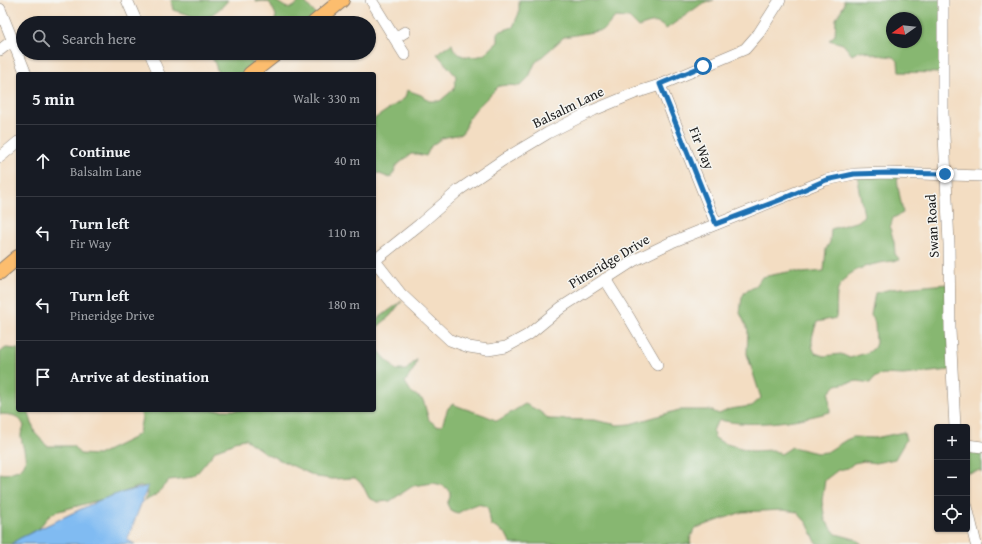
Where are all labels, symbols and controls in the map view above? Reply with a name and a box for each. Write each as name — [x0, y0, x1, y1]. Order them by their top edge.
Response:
north arrow — [886, 12, 922, 48]
search box — [16, 16, 376, 60]
icon: search — [30, 27, 52, 49]
text: Search here — [62, 28, 136, 49]
route start — [694, 57, 712, 75]
street label: Balsalm Lane — [529, 81, 607, 133]
text: 5 min — [32, 86, 74, 111]
text: Walk · 330 m — [293, 89, 360, 108]
street label: Fir Way — [684, 124, 720, 172]
text: Continue — [70, 141, 131, 162]
icon: ahead — [32, 150, 54, 172]
text: 40 m — [334, 151, 360, 170]
text: Balsalm Lane — [70, 162, 141, 181]
route end — [936, 165, 954, 183]
street label: Swan Road — [920, 193, 944, 258]
text: Turn left — [70, 213, 129, 234]
icon: left — [32, 222, 54, 244]
text: 110 m — [328, 223, 360, 242]
street label: Pineridge Drive — [565, 229, 654, 293]
text: Fir Way — [70, 234, 111, 253]
text: Turn left — [70, 285, 129, 306]
icon: left — [32, 294, 54, 316]
text: 180 m — [328, 295, 360, 314]
text: Pineridge Drive — [70, 306, 155, 325]
icon: arrive — [32, 366, 54, 388]
text: Arrive at destination — [70, 366, 209, 387]
map controls — [934, 424, 970, 532]
button: + — [934, 424, 970, 460]
button: − — [934, 460, 970, 496]
button: locate — [934, 496, 970, 532]

